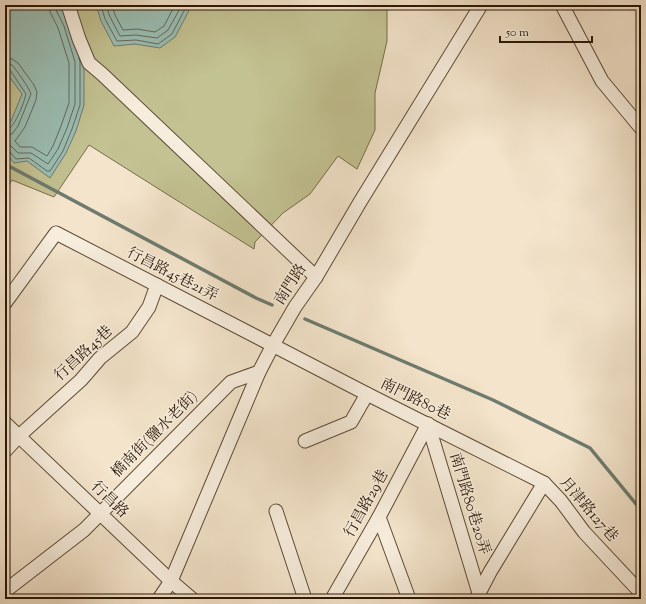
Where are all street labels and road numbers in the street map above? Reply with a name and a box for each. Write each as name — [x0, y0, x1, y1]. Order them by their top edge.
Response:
street label: 行昌路45巷21弄 — [123, 243, 221, 307]
street label: 南門路 — [270, 260, 312, 310]
street label: 行昌路45巷 — [50, 322, 118, 386]
street label: 南門路80巷 — [376, 374, 454, 426]
street label: 橋南街(鹽水老街) — [107, 387, 203, 483]
street label: 南門路80巷20弄 — [444, 451, 494, 557]
street label: 行昌路29巷 — [340, 466, 394, 542]
street label: 月津路127巷 — [554, 473, 622, 547]
street label: 行昌路 — [86, 477, 132, 523]

